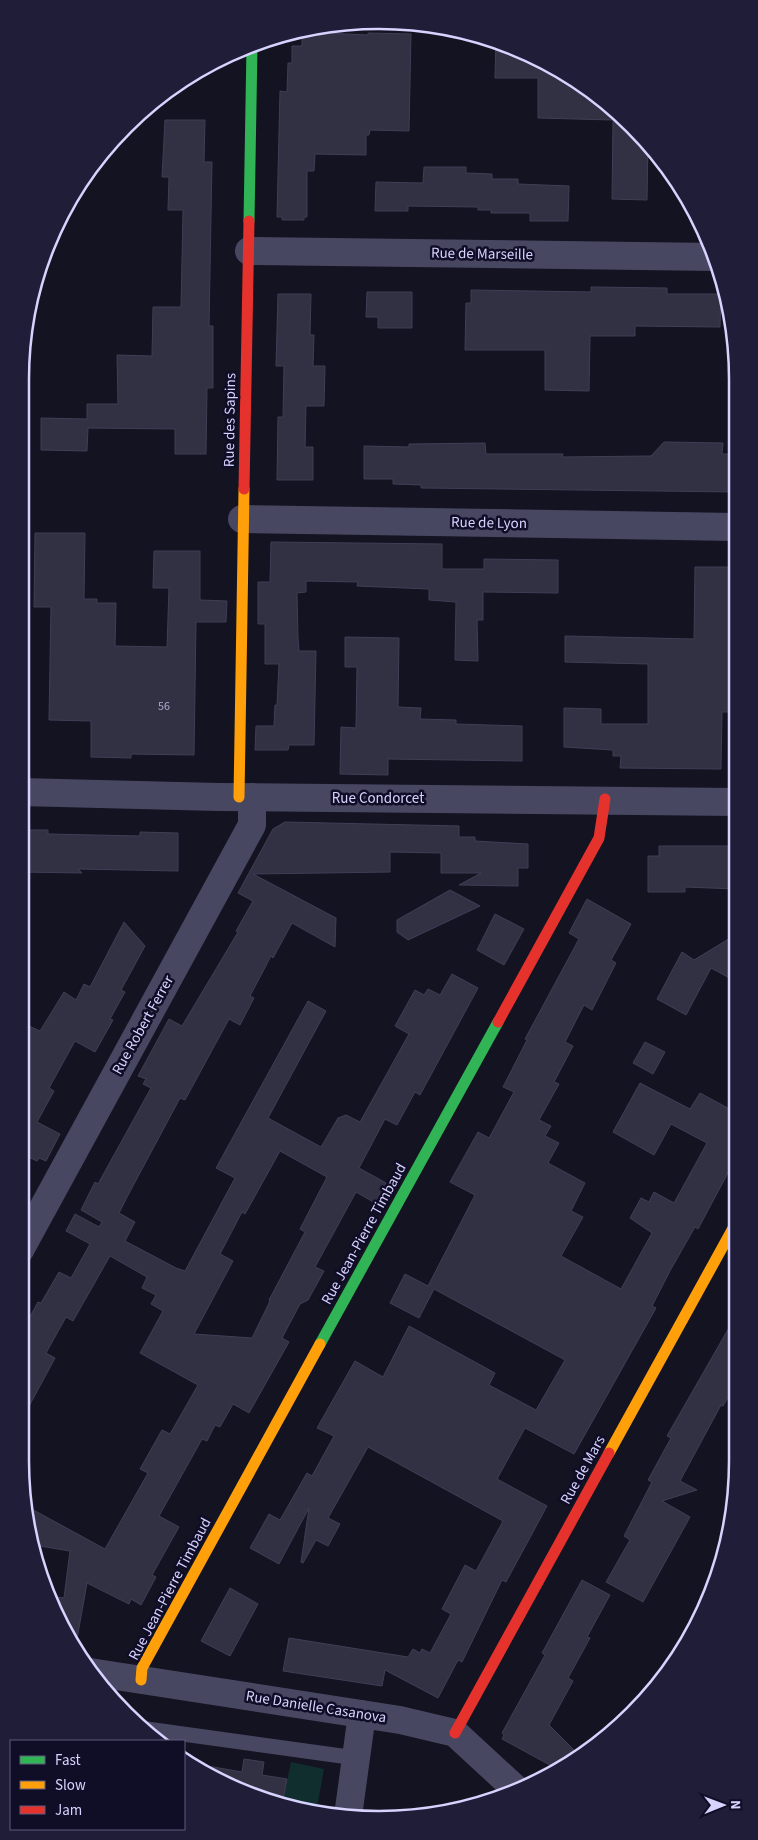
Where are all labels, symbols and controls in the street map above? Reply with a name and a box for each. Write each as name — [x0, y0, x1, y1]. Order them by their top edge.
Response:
street label: Rue de Marseille — [431, 243, 533, 265]
street label: Rue des Sapins — [219, 373, 241, 467]
street label: Rue de Lyon — [451, 512, 527, 534]
house number: 56 — [158, 698, 170, 715]
street label: Rue Condorcet — [332, 788, 424, 809]
street label: Rue Robert Ferrer — [107, 971, 179, 1078]
street label: Rue Jean-Pierre Timbaud — [316, 1160, 412, 1308]
street label: Rue de Mars — [555, 1432, 611, 1508]
street label: Rue Jean-Pierre Timbaud — [123, 1514, 217, 1664]
street label: Rue Danielle Casanova — [244, 1686, 388, 1728]
legend — [10, 1740, 185, 1830]
text: Fast — [55, 1750, 81, 1771]
text: Slow — [55, 1775, 86, 1796]
north arrow — [698, 1780, 748, 1830]
text: Jam — [55, 1800, 82, 1821]
text: N — [725, 1800, 745, 1810]

